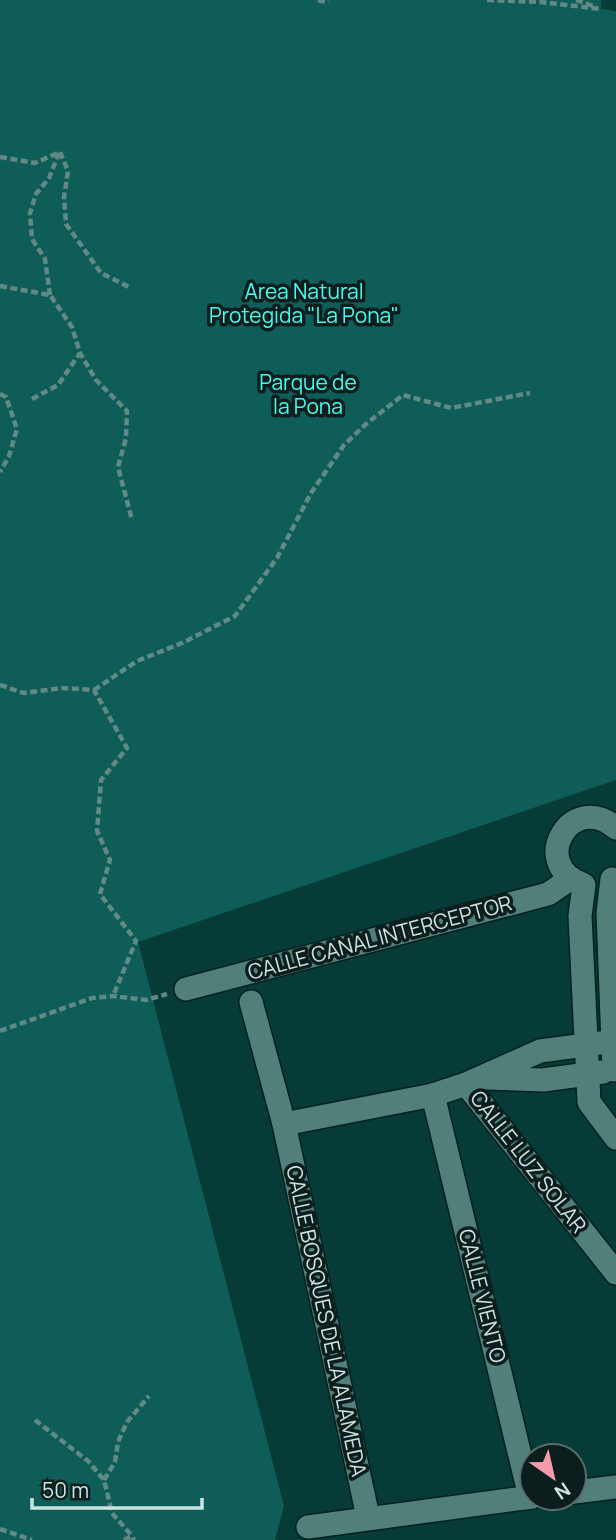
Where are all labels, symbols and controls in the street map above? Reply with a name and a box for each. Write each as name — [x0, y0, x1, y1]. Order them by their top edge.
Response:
park label: Area Natural Protegida "La Pona" — [209, 277, 399, 329]
park label: Parque de la Pona — [259, 368, 357, 420]
street label: CALLE CANAL INTERCEPTOR — [245, 888, 515, 986]
street label: CALLE LUZ SOLAR — [464, 1084, 593, 1238]
street label: CALLE BOSQUES DE LA ALAMEDA — [280, 1163, 374, 1479]
street label: CALLE VIENTO — [453, 1226, 513, 1366]
north arrow — [518, 1442, 588, 1512]
scale bar — [32, 1466, 201, 1510]
text: 50 m — [42, 1476, 89, 1504]
text: N — [550, 1476, 575, 1506]

